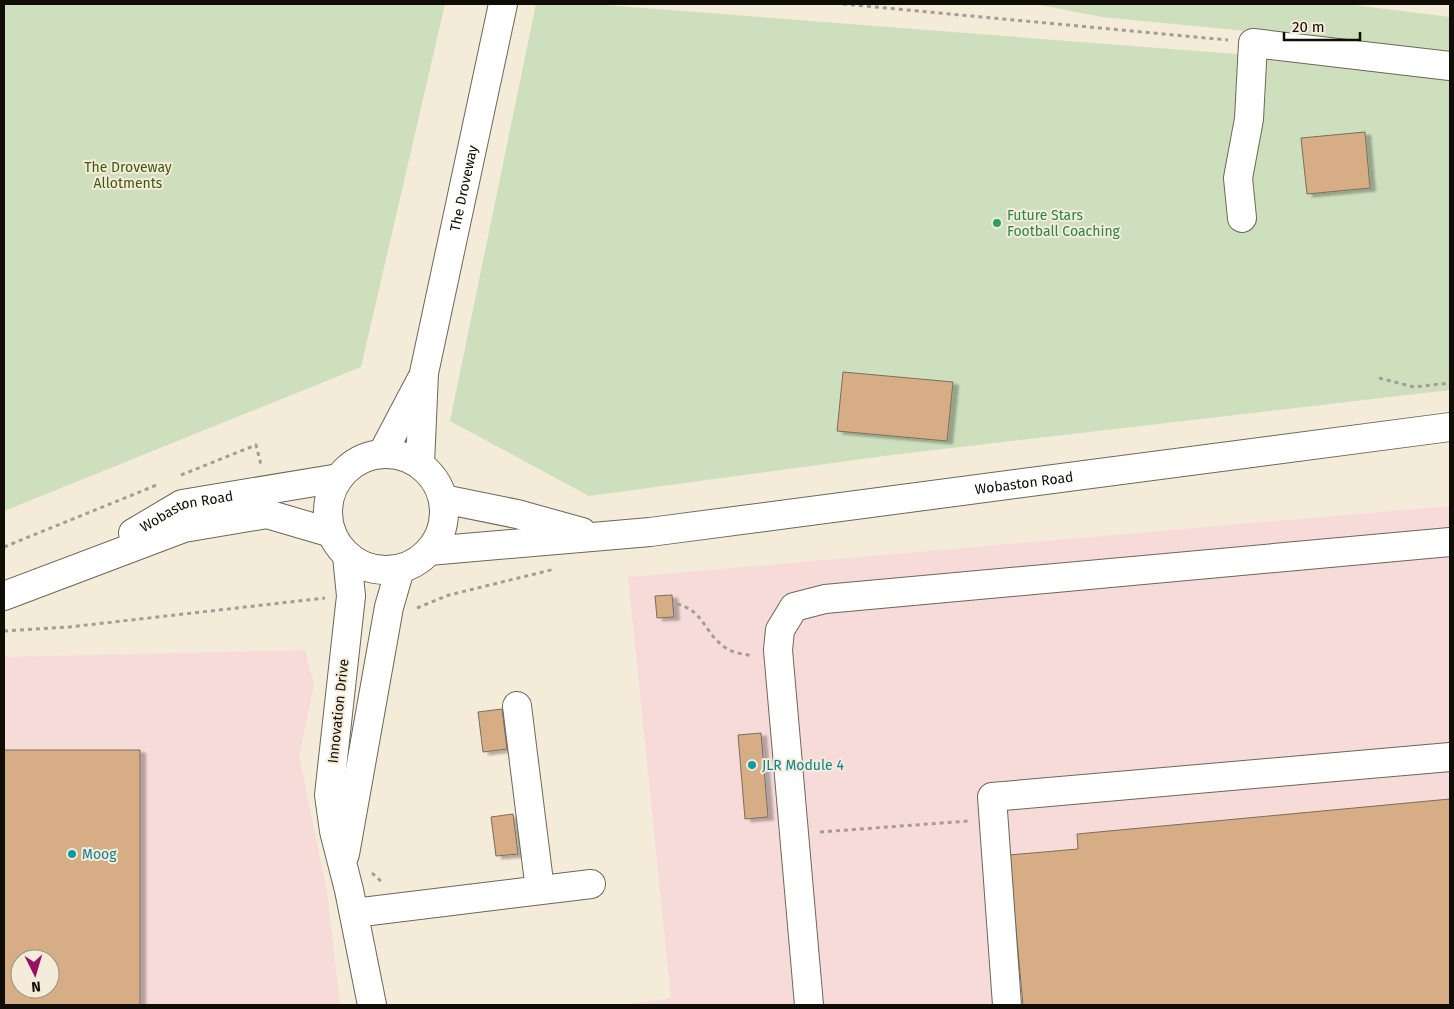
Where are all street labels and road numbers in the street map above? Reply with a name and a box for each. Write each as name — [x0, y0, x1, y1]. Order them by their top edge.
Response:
street label: The Droveway — [447, 144, 482, 233]
street label: Wobaston Road — [974, 469, 1074, 498]
street label: Wobaston Road — [137, 488, 234, 536]
street label: Innovation Drive — [325, 658, 352, 764]

